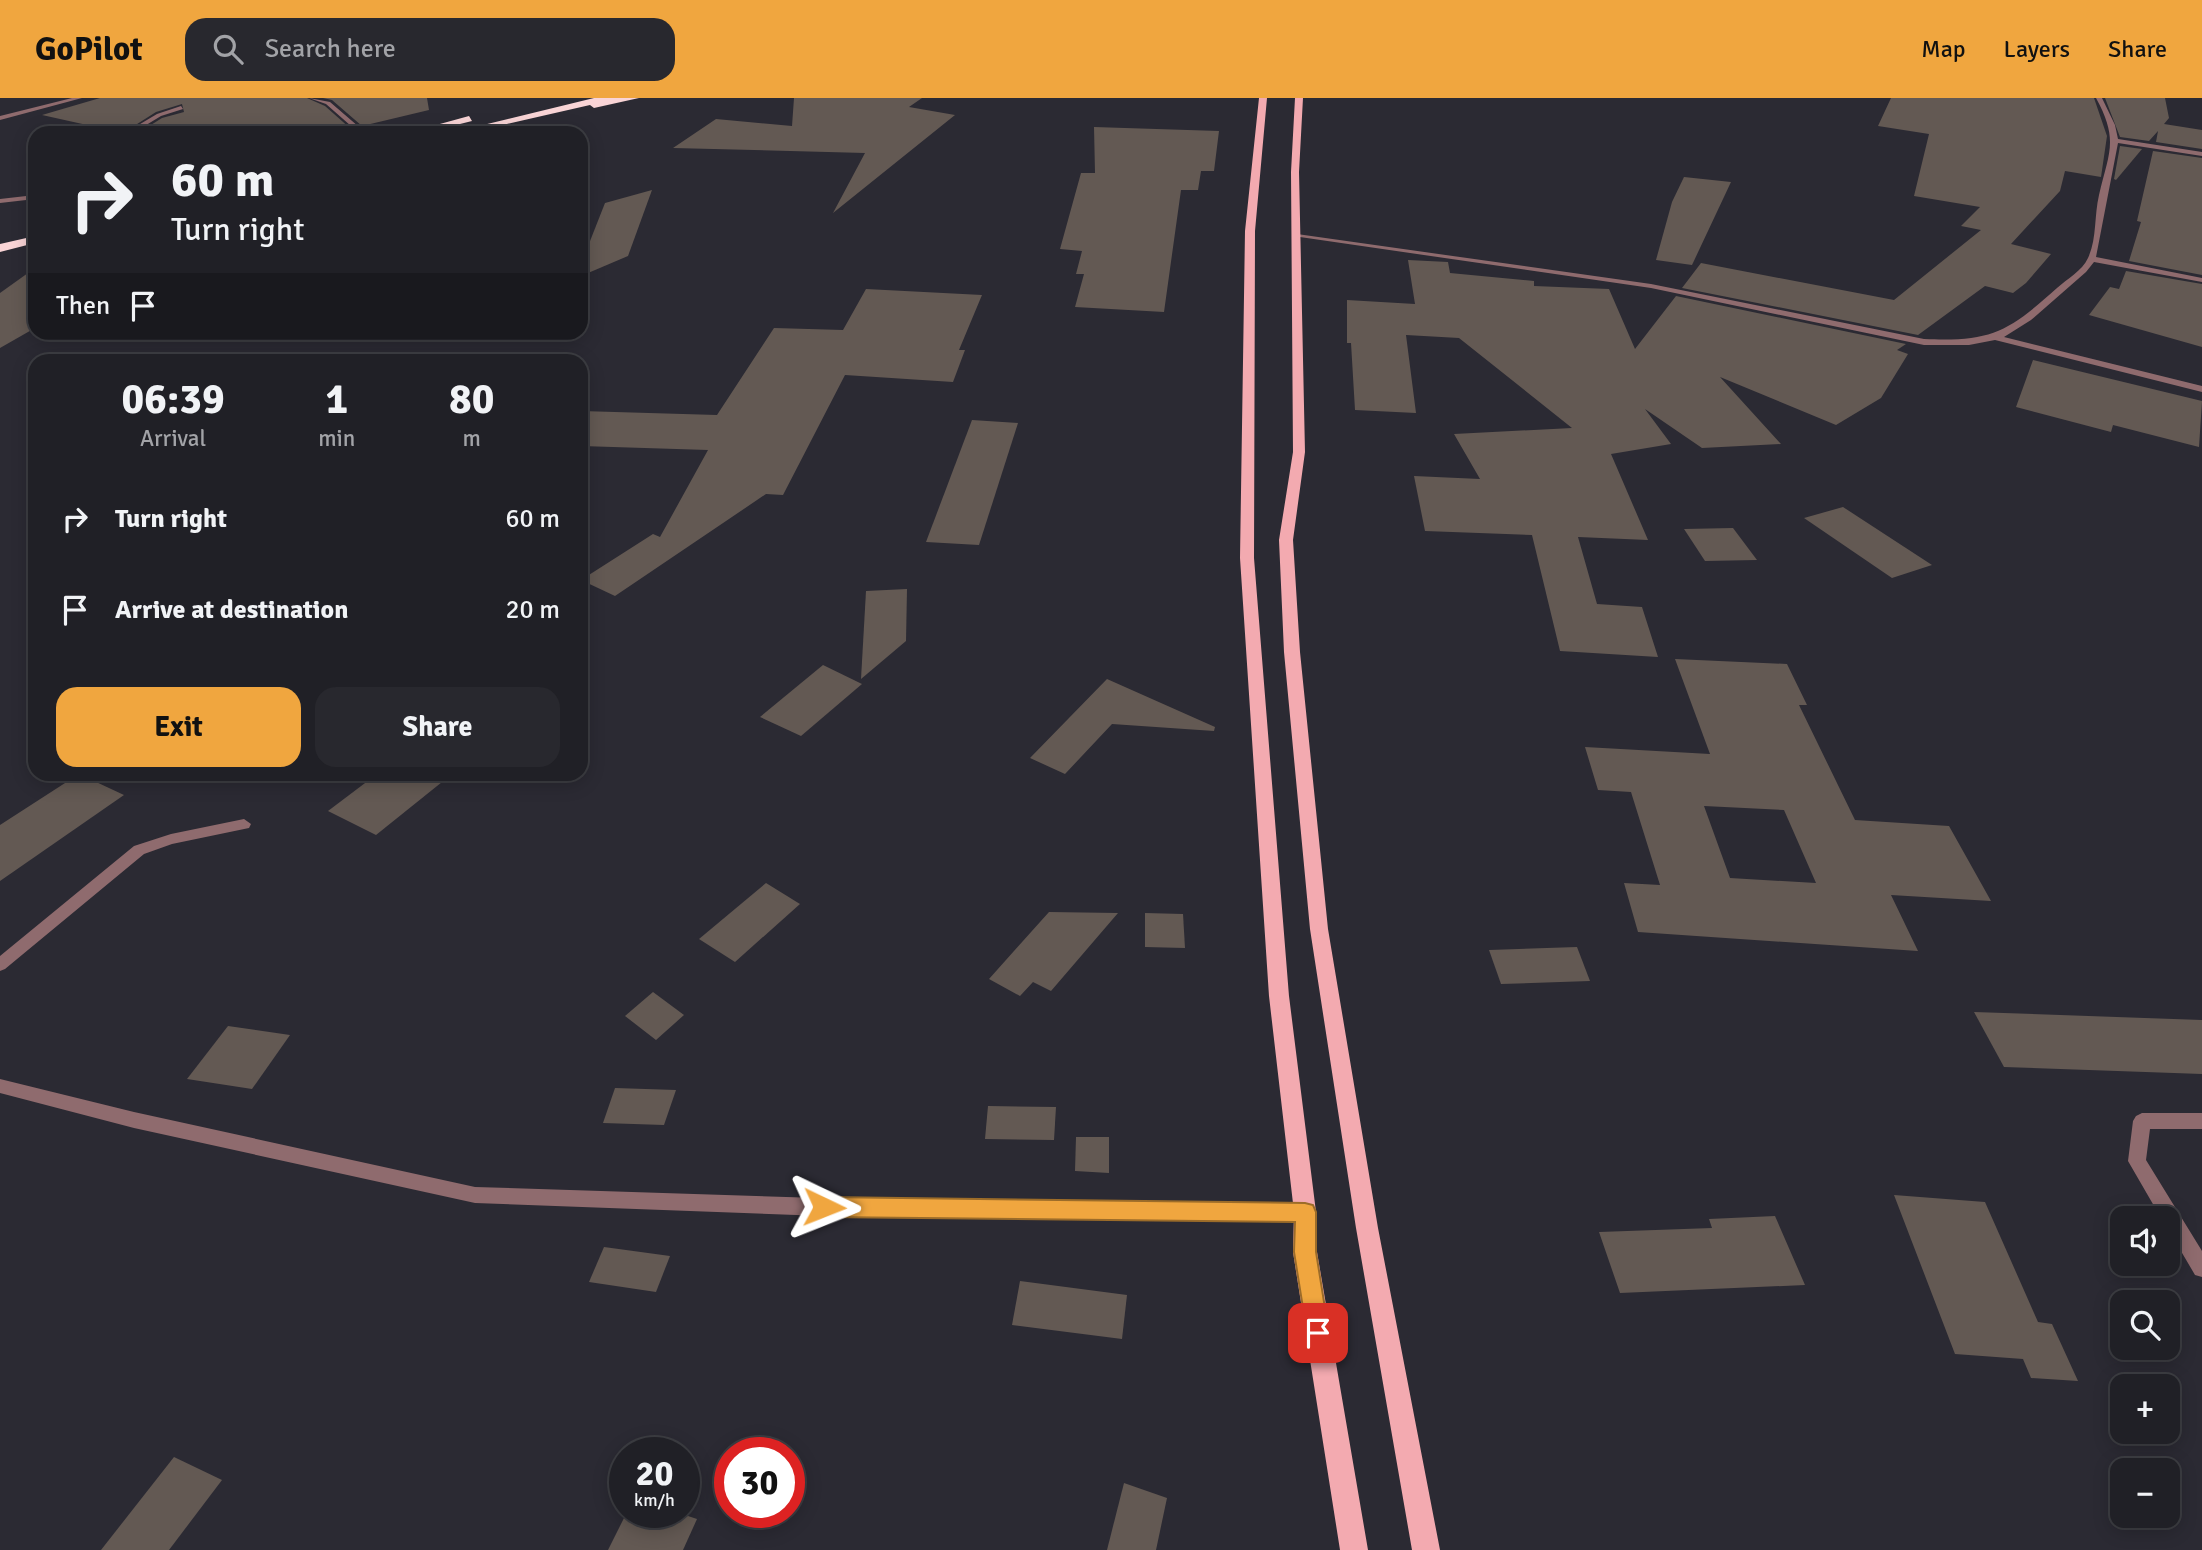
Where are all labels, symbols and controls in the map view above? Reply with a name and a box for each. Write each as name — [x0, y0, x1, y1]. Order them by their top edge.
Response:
search box — [185, 18, 675, 81]
text: GoPilot — [35, 29, 143, 70]
icon: search — [209, 30, 247, 68]
text: Search here — [265, 33, 396, 65]
text: Map — [1921, 34, 1966, 64]
text: Layers — [2004, 34, 2070, 64]
text: Share — [2108, 34, 2167, 64]
text: 60 m — [171, 150, 274, 210]
icon: right — [56, 154, 147, 245]
text: Turn right — [171, 210, 304, 249]
icon: arrive — [124, 287, 162, 325]
text: Then — [56, 290, 110, 322]
text: 06:39 — [122, 374, 225, 425]
text: 1 — [326, 374, 348, 425]
text: 80 — [449, 374, 494, 425]
text: Arrival — [140, 424, 206, 453]
text: min — [318, 424, 355, 453]
text: m — [463, 424, 481, 453]
icon: right — [56, 500, 94, 538]
text: Turn right — [115, 503, 227, 535]
text: 60 m — [505, 503, 560, 535]
icon: arrive — [56, 591, 94, 629]
text: Arrive at destination — [115, 594, 348, 626]
text: 20 m — [505, 594, 560, 626]
button: Exit — [56, 687, 301, 767]
button: Share — [315, 687, 560, 767]
position arrow — [787, 1170, 861, 1244]
map controls — [2110, 1206, 2180, 1528]
button: sound — [2110, 1206, 2180, 1276]
button: search — [2110, 1290, 2180, 1360]
pin — [1288, 1303, 1348, 1363]
icon: arrive — [1299, 1314, 1337, 1352]
button: + — [2110, 1374, 2180, 1444]
speed limit sign: 30 — [714, 1437, 805, 1528]
text: 20 — [636, 1452, 673, 1495]
button: − — [2110, 1458, 2180, 1528]
text: km/h — [634, 1489, 675, 1511]

